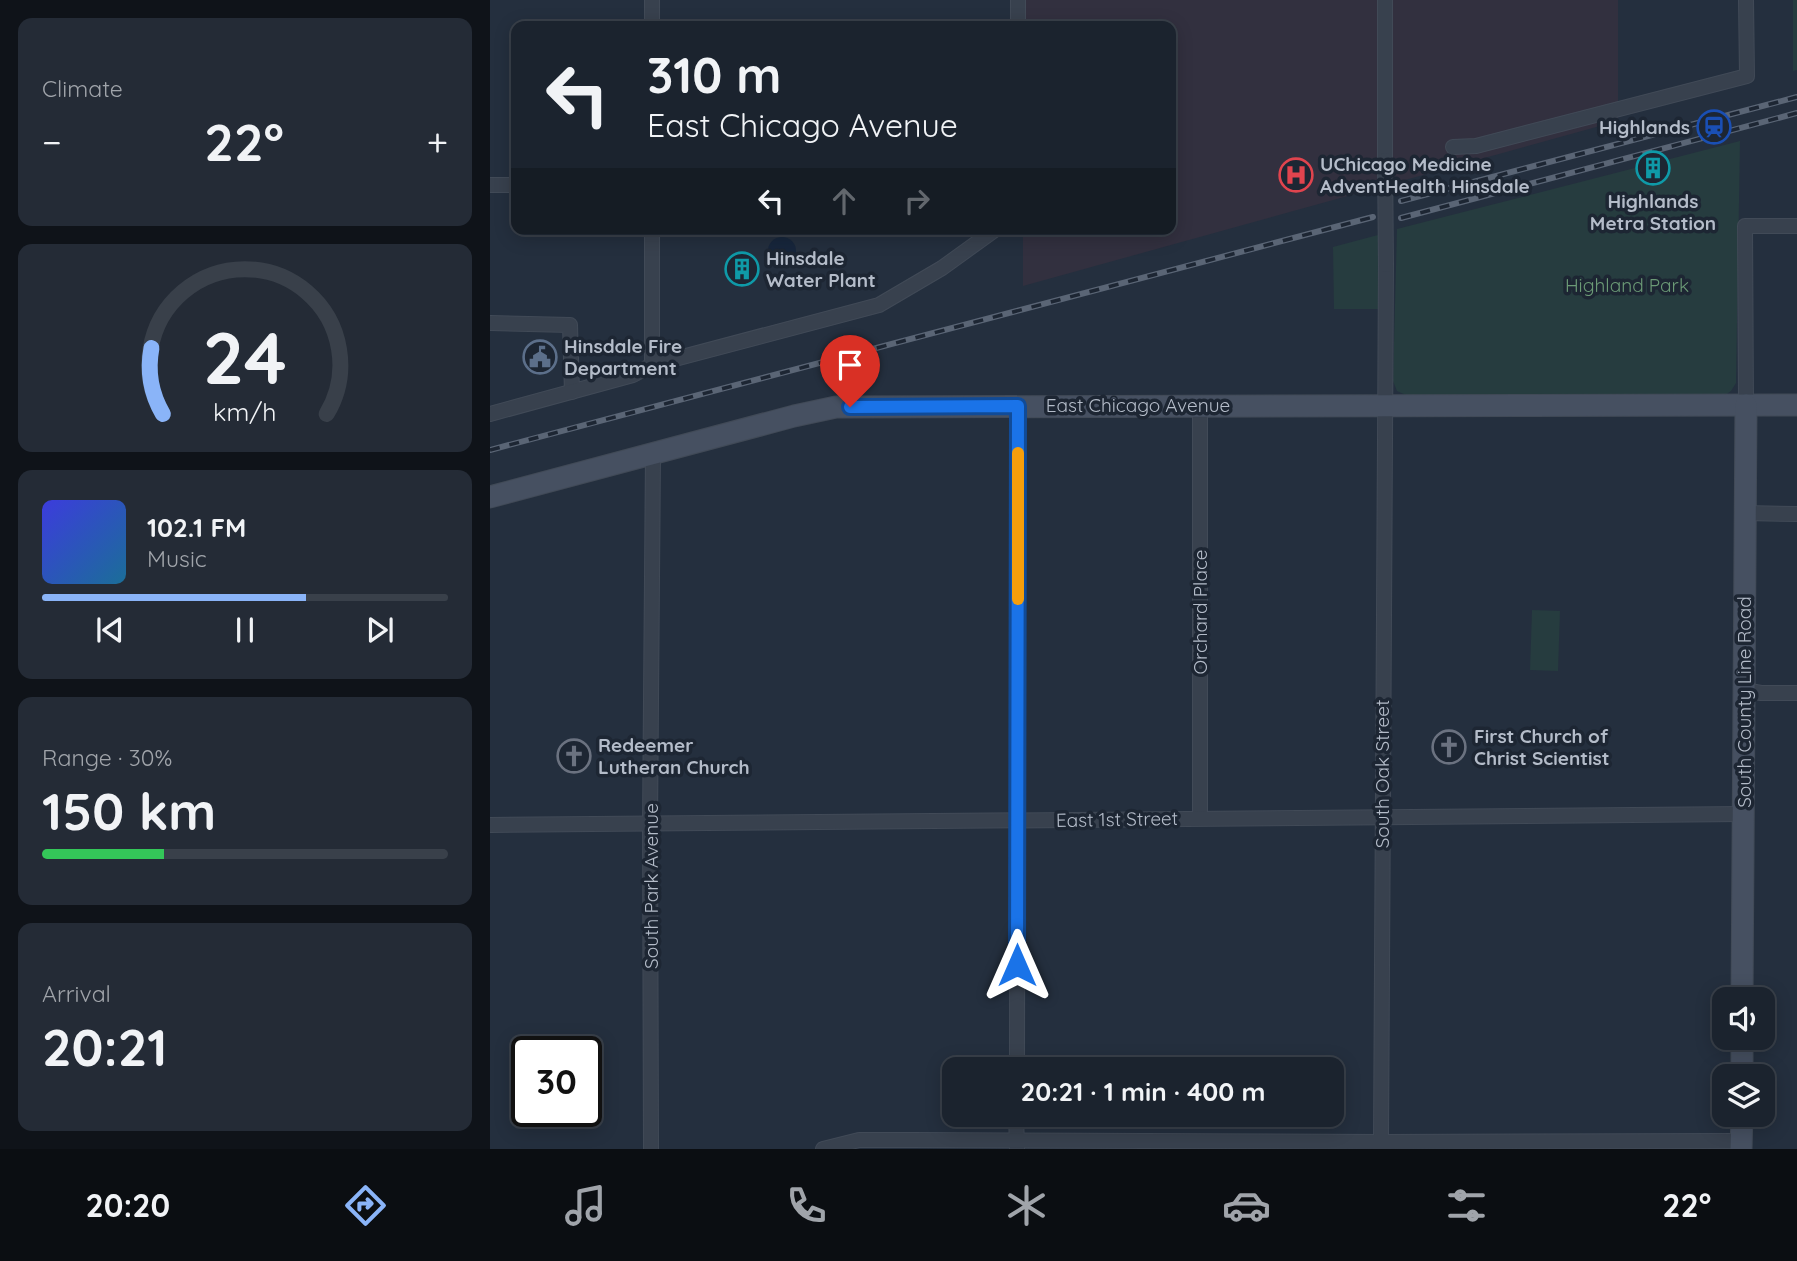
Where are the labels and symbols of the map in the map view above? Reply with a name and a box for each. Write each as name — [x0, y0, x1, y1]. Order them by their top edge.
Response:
station icon: Highlands — [1695, 108, 1733, 146]
place label: Highlands — [1599, 115, 1690, 139]
building icon: Highlands Metra Station — [1634, 149, 1672, 187]
place label: UChicago Medicine AdventHealth Hinsdale — [1320, 152, 1530, 198]
hospital icon: UChicago Medicine AdventHealth Hinsdale — [1277, 156, 1315, 194]
place label: Highlands Metra Station — [1590, 189, 1716, 235]
place label: Hinsdale Water Plant — [766, 246, 876, 292]
building icon: Hinsdale Water Plant — [723, 250, 761, 288]
park label: Highland Park — [1565, 273, 1689, 297]
place label: Hinsdale Fire Department — [564, 334, 682, 380]
pin — [820, 335, 880, 407]
public building icon: Hinsdale Fire Department — [521, 338, 559, 376]
street label: East Chicago Avenue — [1046, 393, 1230, 417]
street label: Orchard Place — [1188, 550, 1212, 674]
street label: South County Line Road — [1732, 596, 1756, 808]
street label: South Oak Street — [1370, 700, 1394, 848]
place label: First Church of Christ Scientist — [1474, 724, 1609, 770]
church icon: First Church of Christ Scientist — [1430, 728, 1468, 766]
place label: Redeemer Lutheran Church — [598, 733, 750, 779]
church icon: Redeemer Lutheran Church — [555, 737, 593, 775]
street label: South Park Avenue — [639, 803, 663, 969]
street label: East 1st Street — [1056, 806, 1178, 832]
position arrow — [980, 928, 1054, 1002]
speed limit sign: 30 — [511, 1036, 602, 1127]

